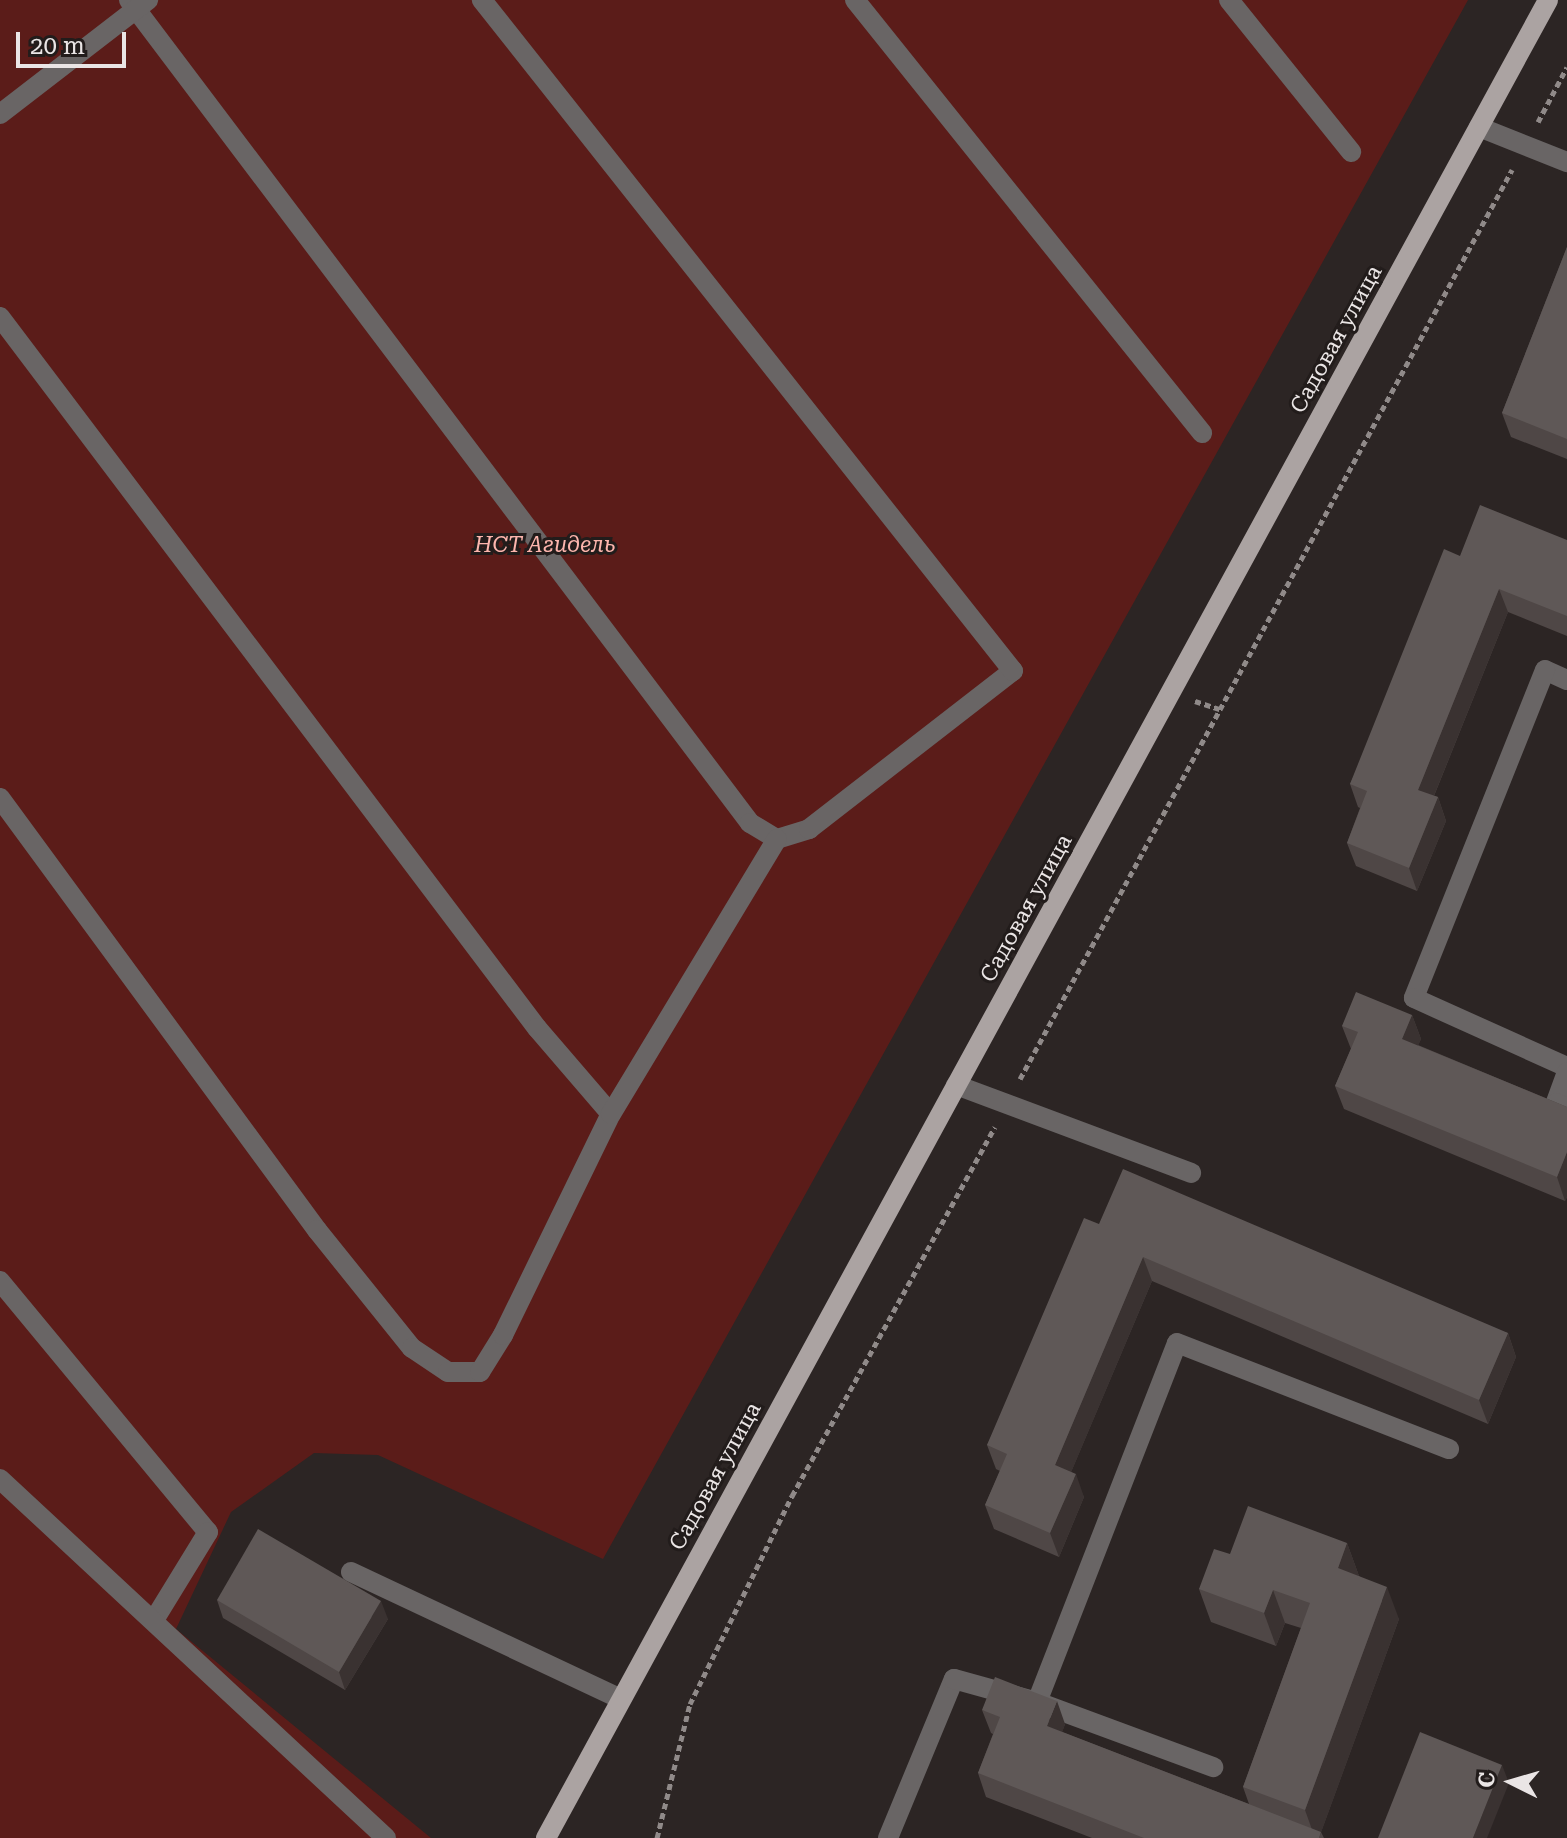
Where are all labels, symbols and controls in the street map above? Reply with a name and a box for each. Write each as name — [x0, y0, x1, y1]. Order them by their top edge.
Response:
scale bar — [20, 16, 130, 66]
text: 20 m — [30, 32, 85, 60]
street label: Садовая улица — [1285, 261, 1387, 417]
park label: НСТ Агидель — [474, 532, 616, 558]
street label: Садовая улица — [975, 830, 1077, 986]
street label: Садовая улица — [664, 1398, 766, 1554]
north arrow — [1471, 1742, 1551, 1822]
text: С — [1473, 1771, 1500, 1789]

